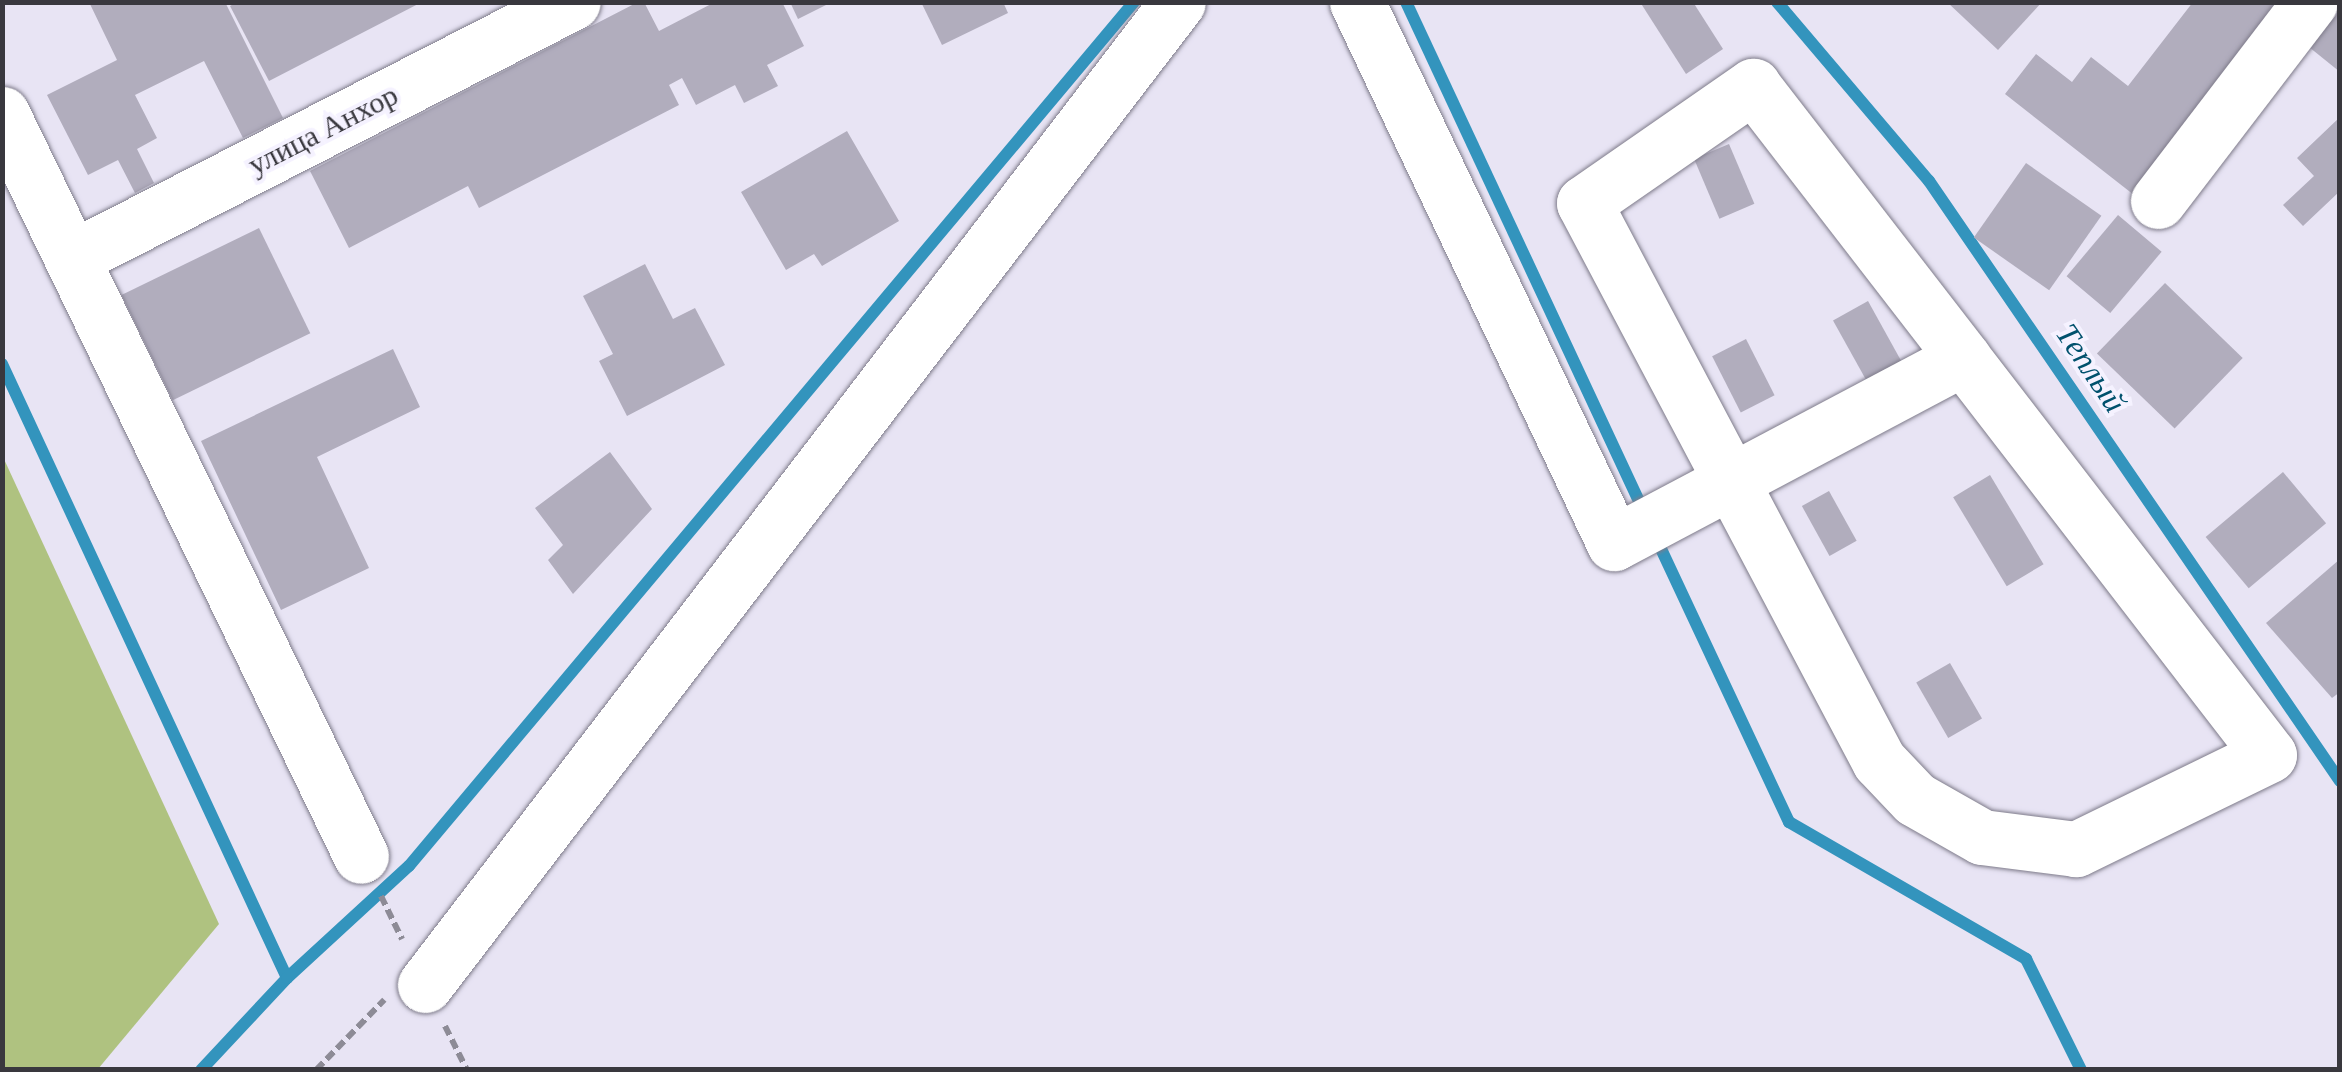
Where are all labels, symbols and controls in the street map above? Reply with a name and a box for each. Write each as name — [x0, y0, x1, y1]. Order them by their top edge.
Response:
street label: улица Анхор — [242, 77, 404, 183]
water label: Теплый — [2048, 316, 2134, 420]

